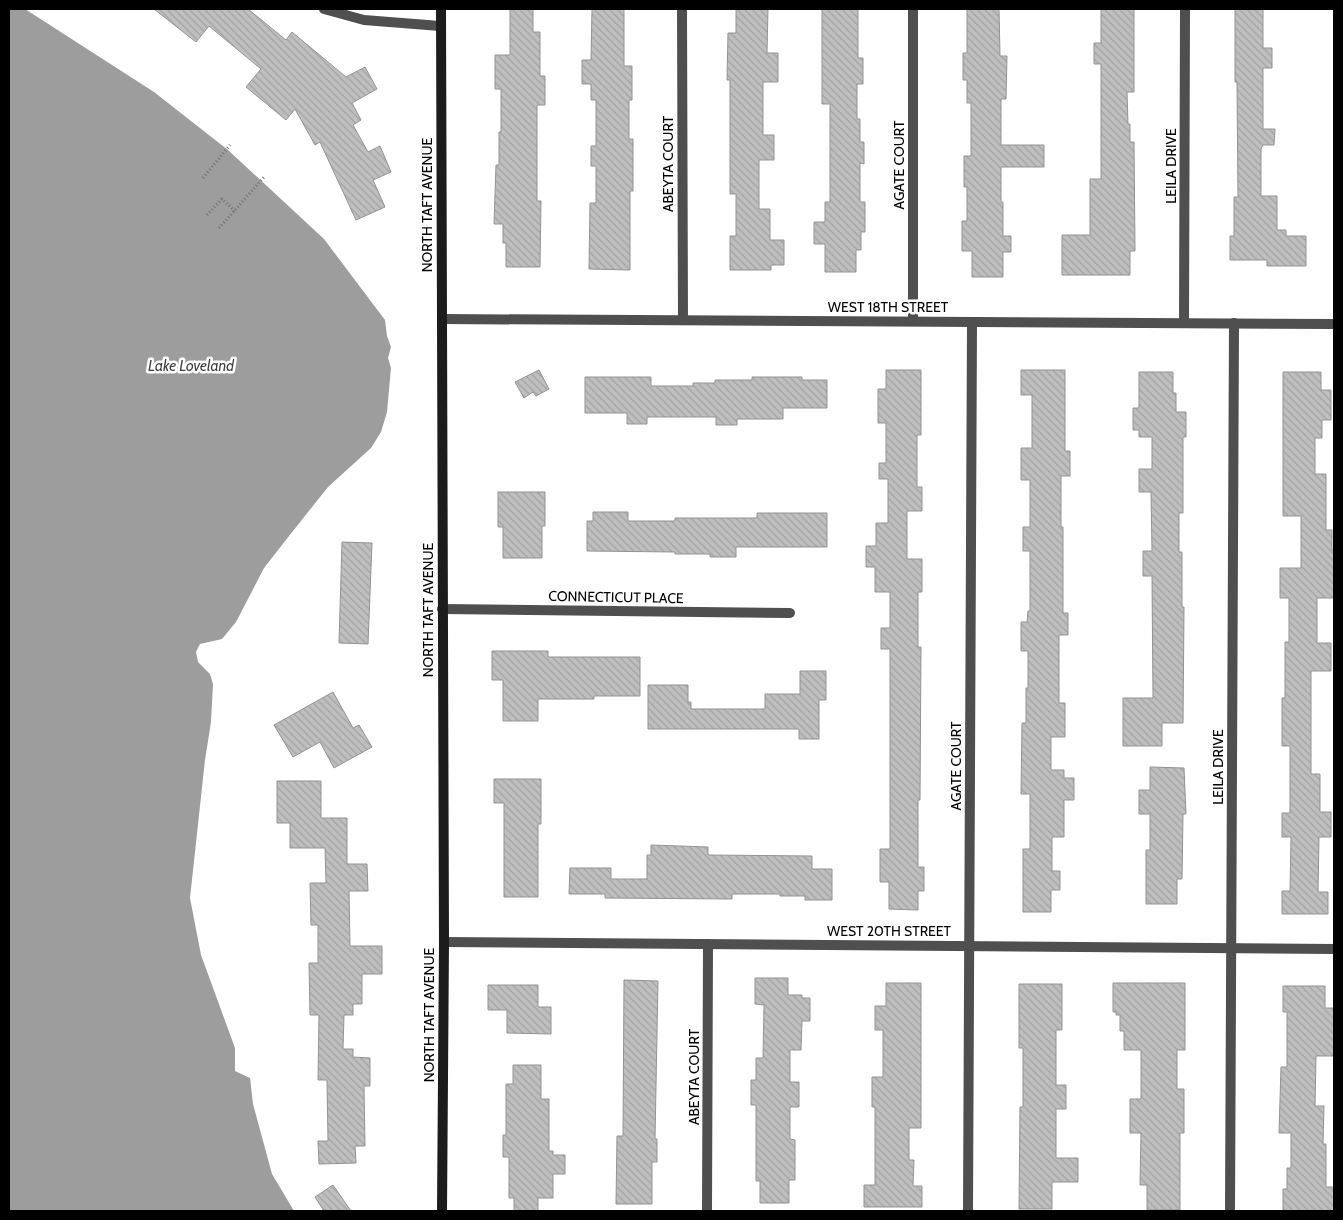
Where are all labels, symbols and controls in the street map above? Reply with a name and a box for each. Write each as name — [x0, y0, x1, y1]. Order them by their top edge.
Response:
street label: ABEYTA COURT — [659, 115, 677, 212]
street label: AGATE COURT — [890, 120, 908, 210]
street label: LEILA DRIVE — [1162, 128, 1180, 204]
street label: NORTH TAFT AVENUE — [418, 137, 436, 272]
street label: WEST 18TH STREET — [828, 298, 949, 316]
water label: Lake Loveland — [148, 357, 235, 375]
street label: NORTH TAFT AVENUE — [419, 542, 437, 677]
street label: CONNECTICUT PLACE — [548, 587, 684, 607]
street label: AGATE COURT — [947, 721, 965, 811]
street label: LEILA DRIVE — [1209, 729, 1227, 805]
street label: WEST 20TH STREET — [827, 922, 952, 940]
street label: NORTH TAFT AVENUE — [420, 947, 438, 1082]
street label: ABEYTA COURT — [685, 1028, 703, 1125]

